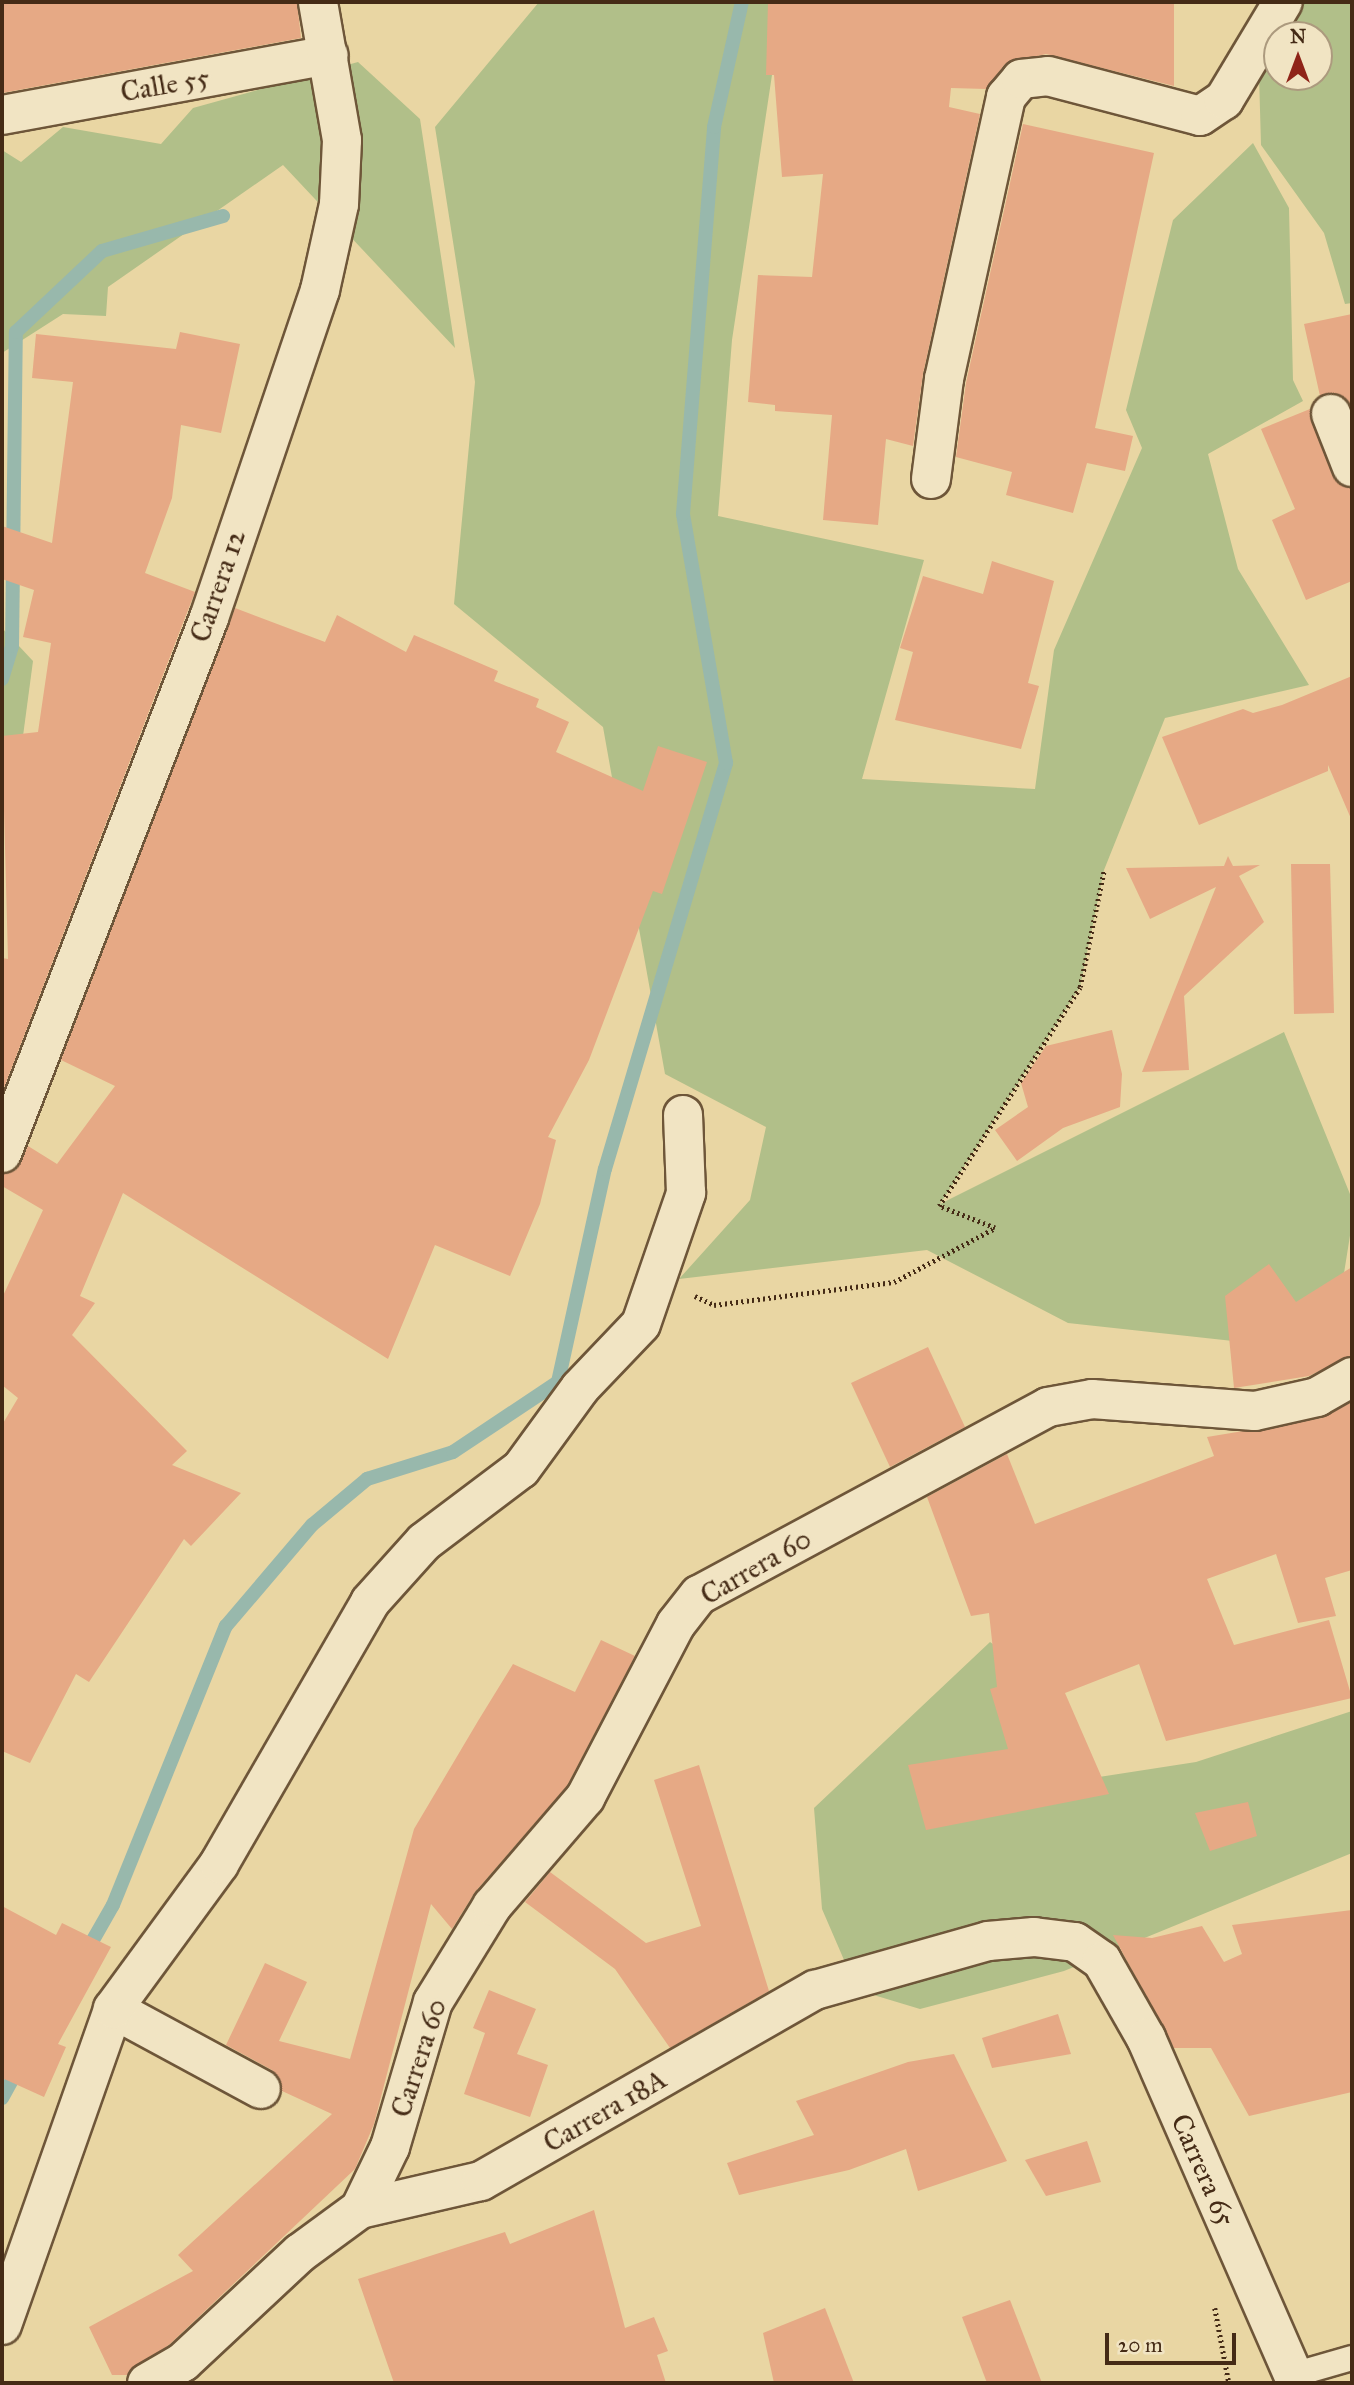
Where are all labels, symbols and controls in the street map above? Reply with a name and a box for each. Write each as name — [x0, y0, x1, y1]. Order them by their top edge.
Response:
north arrow — [1263, 21, 1333, 91]
text: N — [1290, 25, 1306, 48]
street label: Calle 55 — [118, 61, 212, 109]
street label: Carrera 12 — [183, 525, 253, 647]
street label: Carrera 60 — [695, 1522, 817, 1612]
street label: Carrera 60 — [384, 1995, 454, 2121]
street label: Carrera 18A — [537, 2062, 673, 2160]
street label: Carrera 65 — [1163, 2109, 1243, 2231]
scale bar — [1109, 2318, 1240, 2362]
text: 20 m — [1118, 2332, 1163, 2358]

